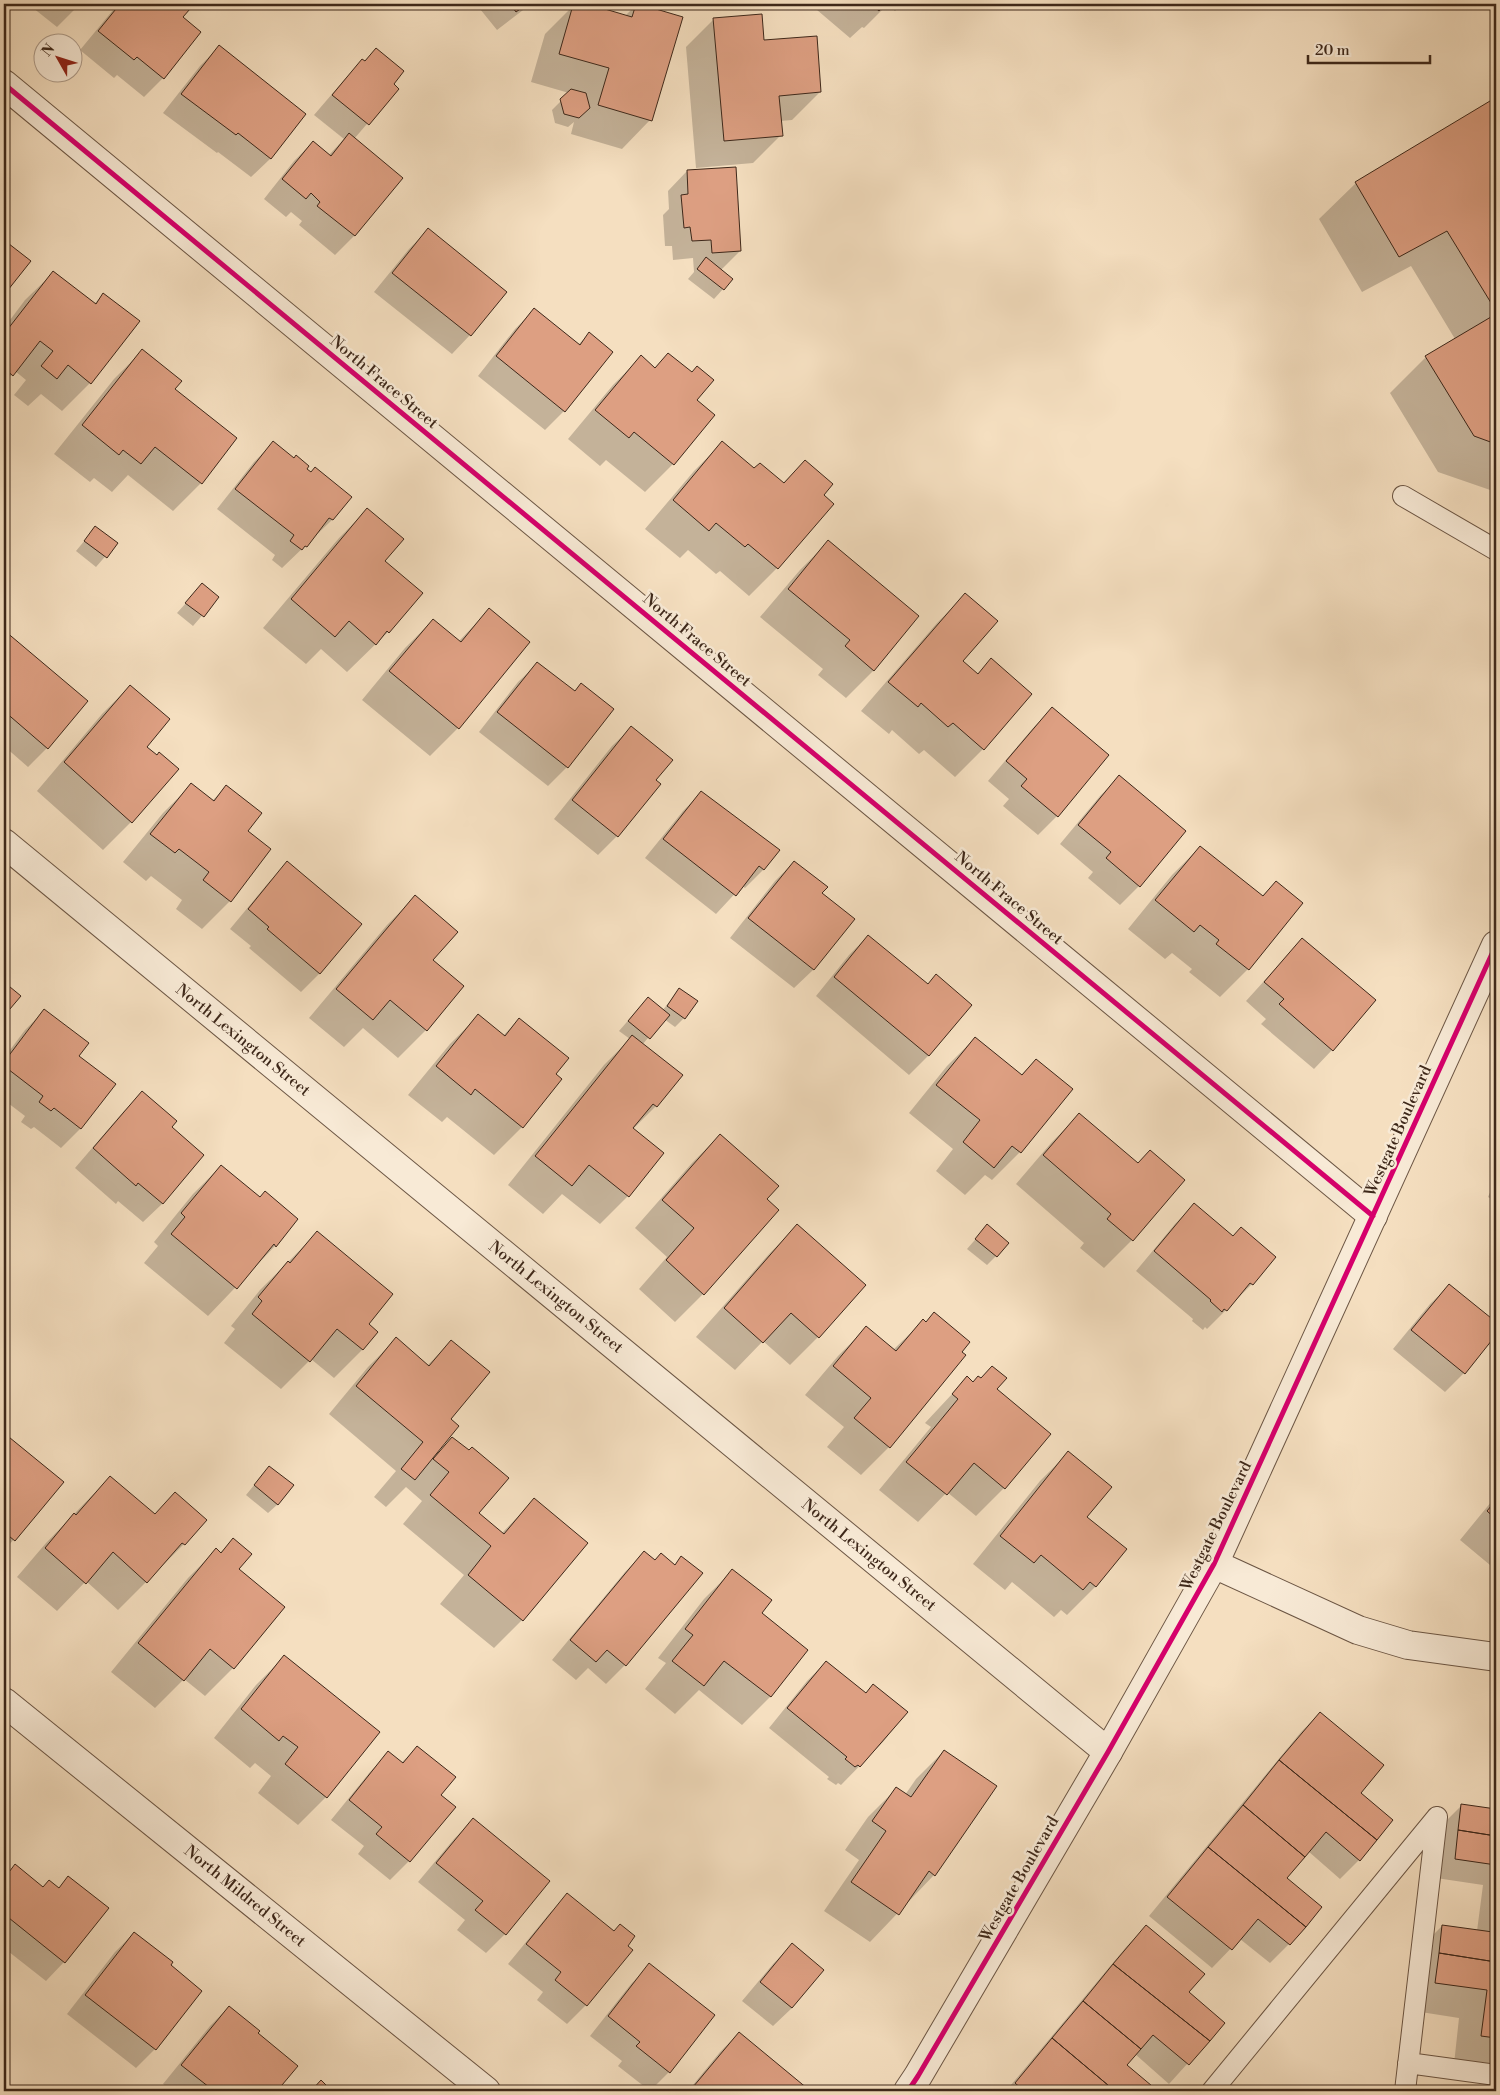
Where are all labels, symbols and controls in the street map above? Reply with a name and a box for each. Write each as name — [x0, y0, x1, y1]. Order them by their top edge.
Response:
north arrow — [32, 32, 82, 82]
scale bar — [1308, 32, 1430, 64]
text: N — [38, 40, 59, 60]
text: 20 m — [1315, 41, 1350, 60]
street label: North Frace Street — [326, 331, 442, 433]
street label: North Frace Street — [639, 589, 755, 691]
street label: North Frace Street — [951, 847, 1067, 949]
street label: North Lexington Street — [172, 980, 315, 1101]
street label: Westgate Boulevard — [1360, 1062, 1436, 1201]
street label: North Lexington Street — [485, 1237, 628, 1358]
street label: Westgate Boulevard — [1176, 1458, 1256, 1595]
street label: North Lexington Street — [798, 1495, 941, 1616]
street label: Westgate Boulevard — [974, 1813, 1063, 1946]
street label: North Mildred Street — [180, 1841, 310, 1951]

